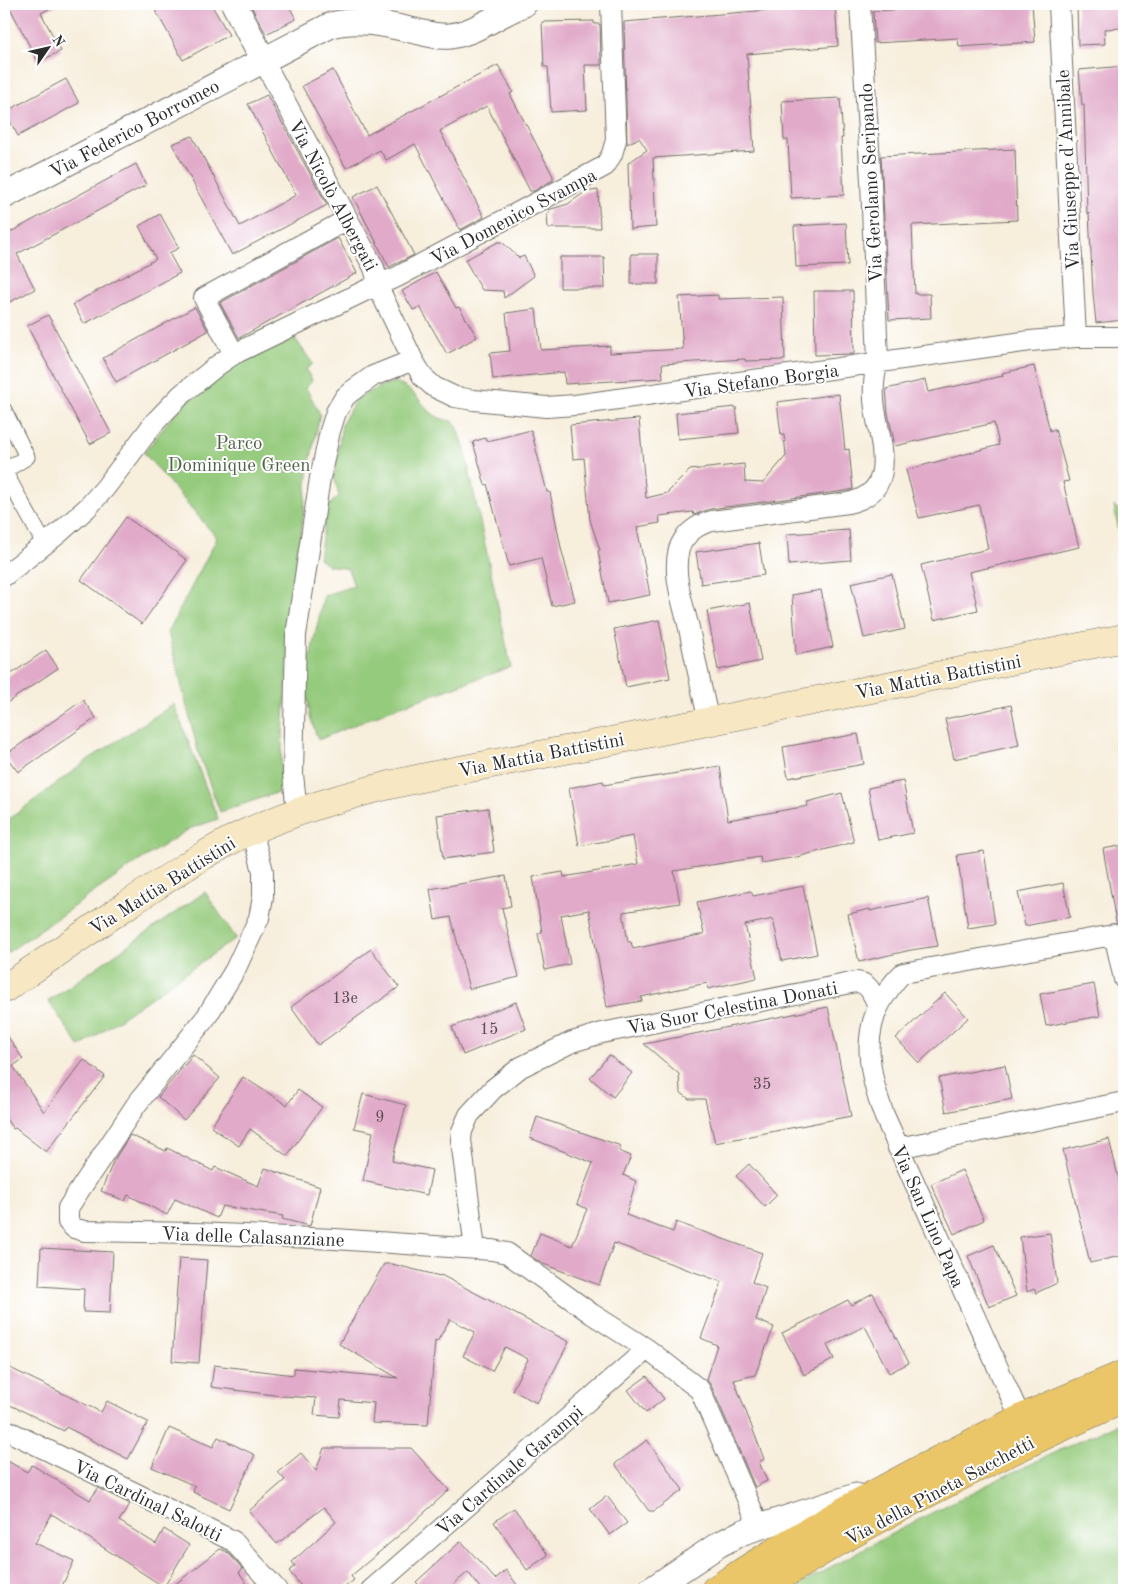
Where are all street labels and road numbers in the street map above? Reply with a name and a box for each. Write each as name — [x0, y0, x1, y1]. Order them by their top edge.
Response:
street label: Via Giuseppe d'Annibale — [1055, 69, 1084, 271]
street label: Via Federico Borromeo — [47, 77, 223, 183]
street label: Via Gerolamo Seripando — [858, 83, 887, 283]
street label: Via Nicolò Albergati — [284, 117, 380, 275]
street label: Via Domenico Svampa — [428, 166, 601, 270]
street label: Via Stefano Borgia — [682, 362, 841, 403]
street label: Via Mattia Battistini — [854, 653, 1023, 704]
street label: Via Mattia Battistini — [457, 731, 626, 782]
street label: Via Mattia Battistini — [87, 834, 240, 940]
street label: Via Suor Celestina Donati — [626, 980, 839, 1039]
street label: Via San Lino Papa — [887, 1143, 967, 1292]
street label: Via delle Calasanziane — [161, 1226, 345, 1251]
street label: Via Cardinale Garampi — [434, 1403, 588, 1541]
street label: Via della Pineta Sacchetti — [843, 1434, 1038, 1550]
street label: Via Cardinal Salotti — [70, 1458, 224, 1546]

